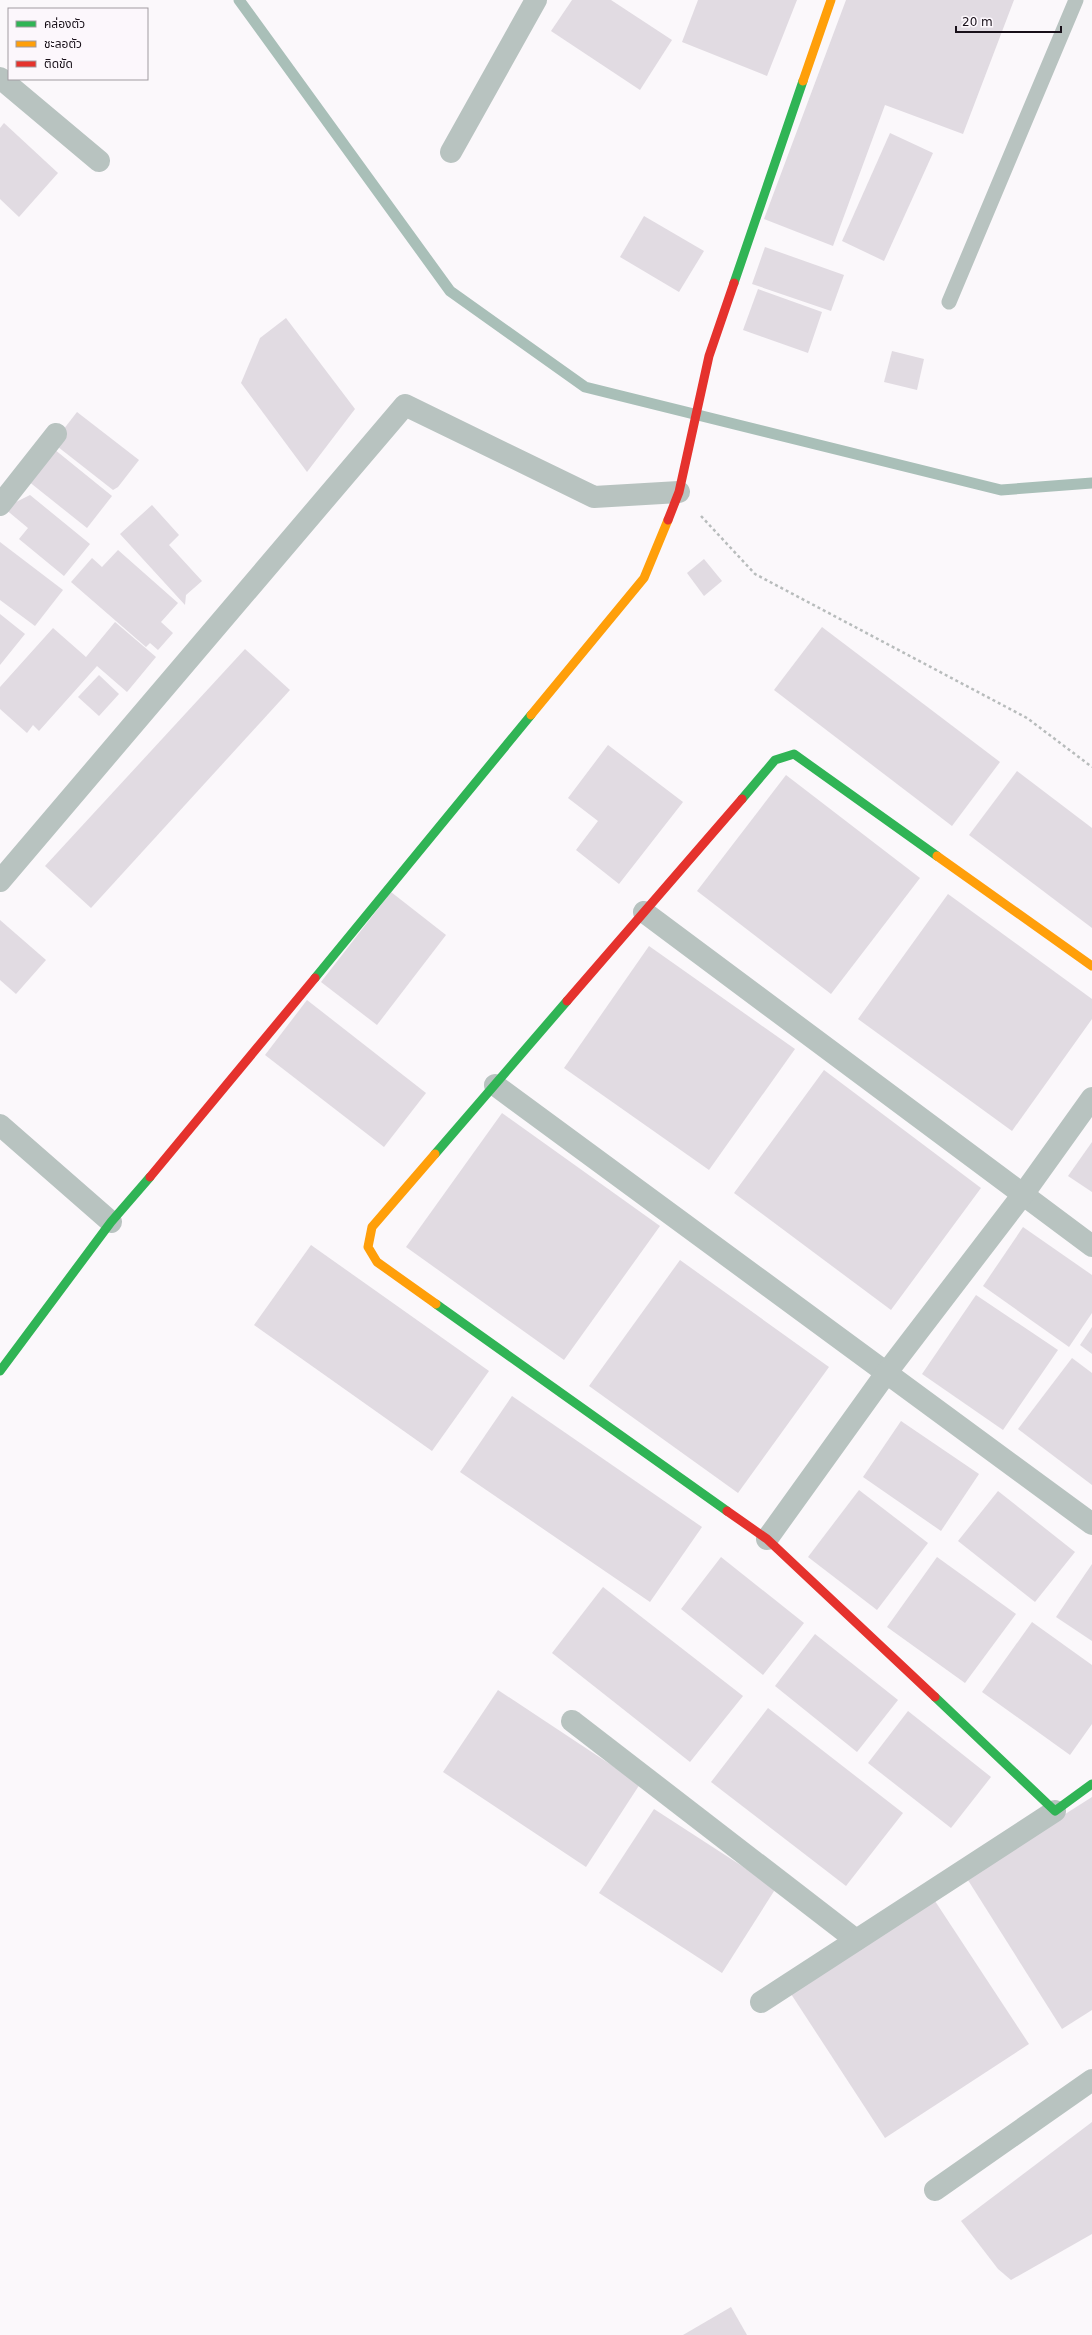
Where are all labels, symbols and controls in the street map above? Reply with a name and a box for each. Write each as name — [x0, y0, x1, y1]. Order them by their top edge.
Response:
legend — [8, 8, 148, 80]
scale bar — [956, 8, 1061, 34]
text: 20 m — [962, 15, 993, 29]
text: คล่องตัว — [44, 17, 85, 31]
text: ชะลอตัว — [44, 37, 82, 51]
text: ติดขัด — [44, 57, 73, 71]

